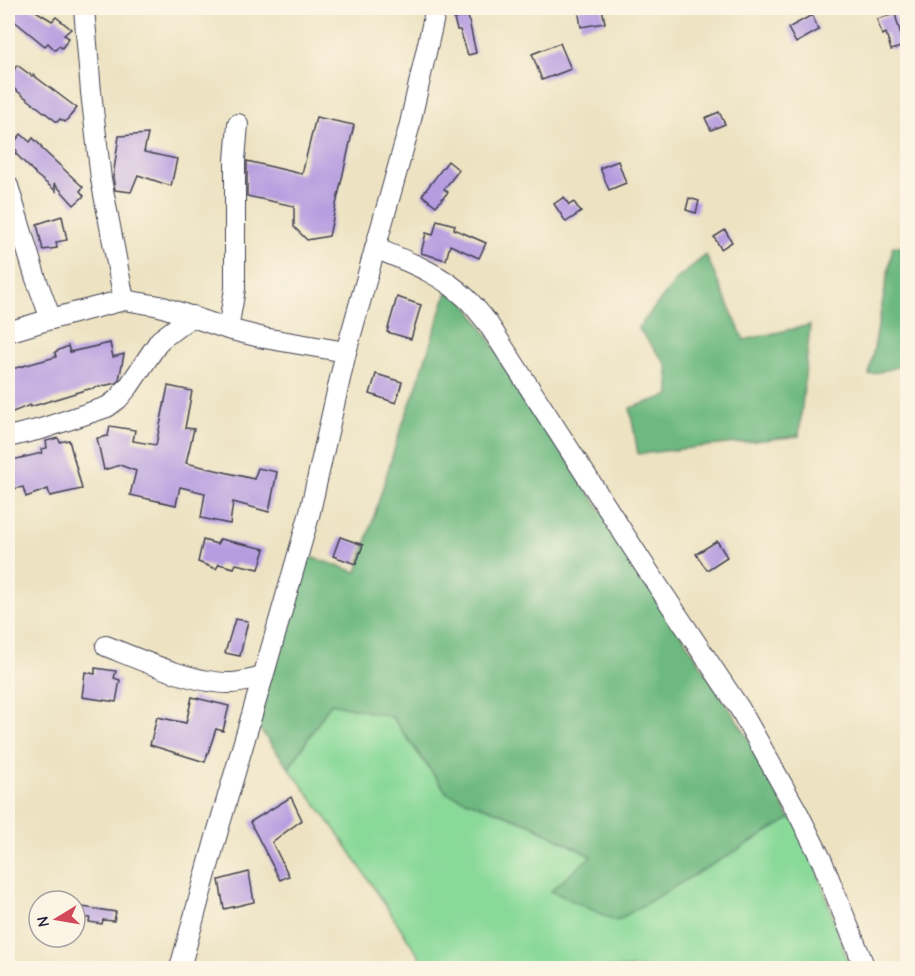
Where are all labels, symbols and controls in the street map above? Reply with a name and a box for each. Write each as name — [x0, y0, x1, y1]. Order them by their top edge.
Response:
north arrow — [27, 889, 87, 949]
text: N — [33, 915, 53, 929]

